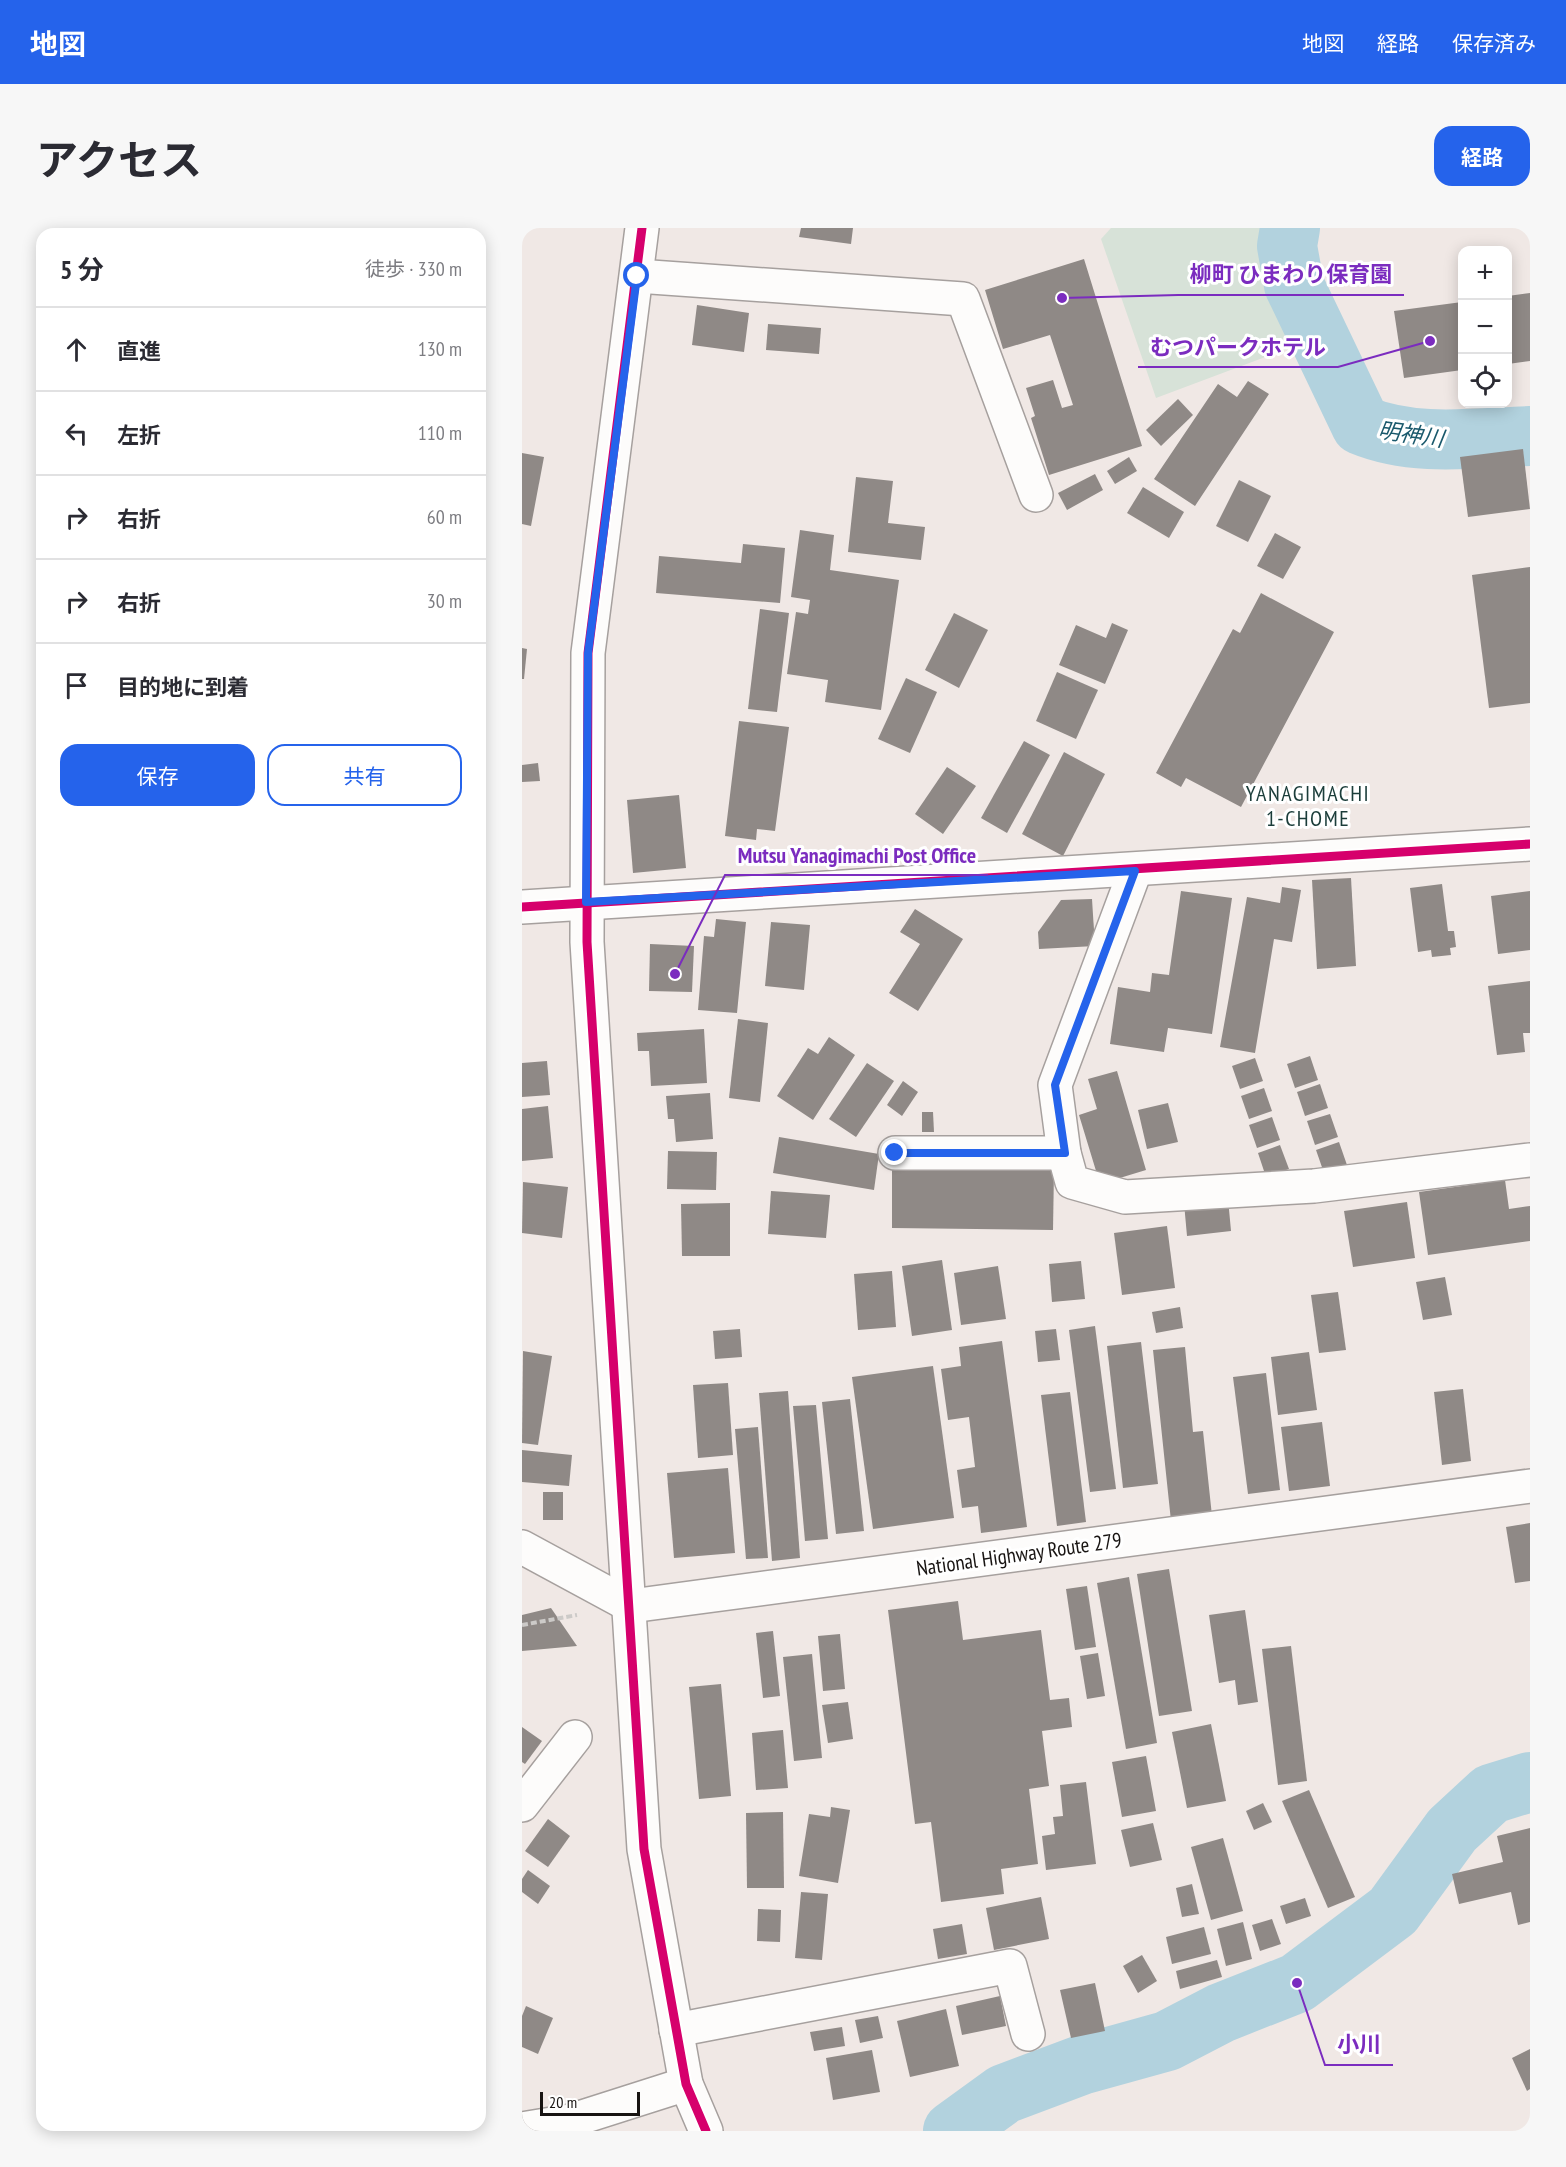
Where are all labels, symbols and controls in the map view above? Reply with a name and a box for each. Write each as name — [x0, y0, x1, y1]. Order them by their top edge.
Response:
text: 地図 — [30, 25, 86, 62]
text: 地図 — [1302, 30, 1344, 57]
text: 経路 — [1377, 30, 1419, 57]
text: 保存済み — [1452, 30, 1536, 57]
button: 経路 — [1434, 126, 1530, 186]
text: アクセス — [36, 132, 202, 187]
map controls — [1458, 246, 1512, 408]
button: + — [1458, 246, 1512, 300]
text: 5 分 — [60, 253, 104, 286]
callout: 柳町 ひまわり保育園 — [1178, 255, 1404, 295]
text: 徒歩 · 330 m — [365, 256, 462, 282]
text: 柳町 ひまわり保育園 — [1190, 260, 1392, 288]
route start — [623, 262, 649, 288]
button: − — [1458, 300, 1512, 354]
callout: むつパークホテル — [1138, 327, 1338, 367]
icon: ahead — [60, 333, 93, 366]
text: むつパークホテル — [1150, 333, 1326, 361]
text: 130 m — [418, 336, 462, 362]
text: 直進 — [117, 337, 161, 365]
button: locate — [1458, 354, 1512, 408]
water label: 明神川 — [1376, 416, 1448, 453]
icon: left — [60, 417, 93, 450]
text: 110 m — [418, 420, 462, 446]
text: 左折 — [117, 421, 161, 449]
icon: right — [60, 501, 93, 534]
text: 60 m — [427, 504, 462, 530]
text: 右折 — [117, 505, 161, 533]
icon: right — [60, 585, 93, 618]
text: 30 m — [427, 588, 462, 614]
text: 右折 — [117, 589, 161, 617]
icon: arrive — [60, 669, 93, 702]
text: 目的地に到着 — [117, 673, 249, 701]
button: 保存 — [60, 744, 255, 806]
button: 共有 — [267, 744, 462, 806]
district label: YANAGIMACHI 1-CHOME — [1246, 779, 1370, 832]
callout: Mutsu Yanagimachi Post Office — [725, 835, 988, 875]
text: Mutsu Yanagimachi Post Office — [738, 841, 976, 869]
route end — [881, 1139, 907, 1165]
street label: National Highway Route 279 — [915, 1526, 1123, 1582]
callout: 小川 — [1325, 2025, 1393, 2065]
text: 小川 — [1337, 2030, 1381, 2058]
scale bar — [540, 2089, 640, 2116]
text: 20 m — [549, 2092, 577, 2112]

